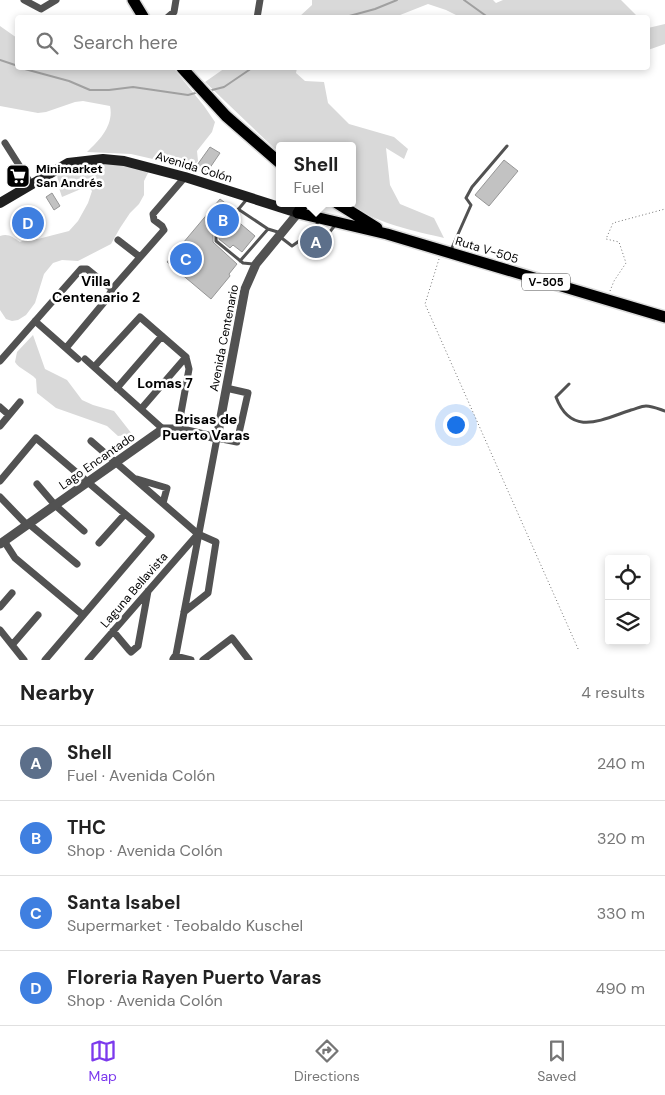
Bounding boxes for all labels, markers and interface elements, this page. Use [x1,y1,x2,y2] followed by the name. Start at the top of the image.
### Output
[15,15,650,70] search box
[33,29,61,57] icon: search
[73,30,178,55] text: Search here
[276,142,356,207] popup
[154,148,235,186] street label: Avenida Colón
[294,152,338,177] text: Shell
[36,161,103,191] place label: Minimarket San Andrés
[5,163,31,189] supermarket icon: Minimarket San Andrés
[294,177,324,198] text: Fuel
[207,201,239,239] pin: B
[12,204,44,242] pin: D
[300,223,332,261] pin: A
[453,233,521,267] street label: Ruta V-505
[170,240,202,278] pin: C
[52,272,140,306] district label: Villa Centenario 2
[522,274,570,290] road number: V-505
[206,283,242,393] street label: Avenida Centenario
[137,374,193,392] district label: Lomas 7
[162,410,250,444] district label: Brisas de Puerto Varas
[443,412,469,438] your location
[56,429,138,493] street label: Lago Encantado
[97,549,171,631] street label: Laguna Bellavista
[605,555,650,645] map controls
[605,555,650,600] button: locate
[605,600,650,645] button: layers
[20,679,94,707] text: Nearby
[581,682,645,703] text: 4 results
[67,740,112,765] text: Shell
[30,753,42,774] text: A
[597,753,645,774] text: 240 m
[67,765,215,786] text: Fuel · Avenida Colón
[67,815,106,840] text: THC
[31,828,41,849] text: B
[597,828,645,849] text: 320 m
[67,840,223,861] text: Shop · Avenida Colón
[67,890,181,915] text: Santa Isabel
[30,903,42,924] text: C
[597,903,645,924] text: 330 m
[67,915,303,936] text: Supermarket · Teobaldo Kuschel
[67,965,322,990] text: Floreria Rayen Puerto Varas
[30,978,42,999] text: D
[596,978,645,999] text: 490 m
[67,990,223,1011] text: Shop · Avenida Colón
[89,1037,117,1085] tab: Map
[294,1037,360,1085] tab: Directions
[537,1037,576,1085] tab: Saved

